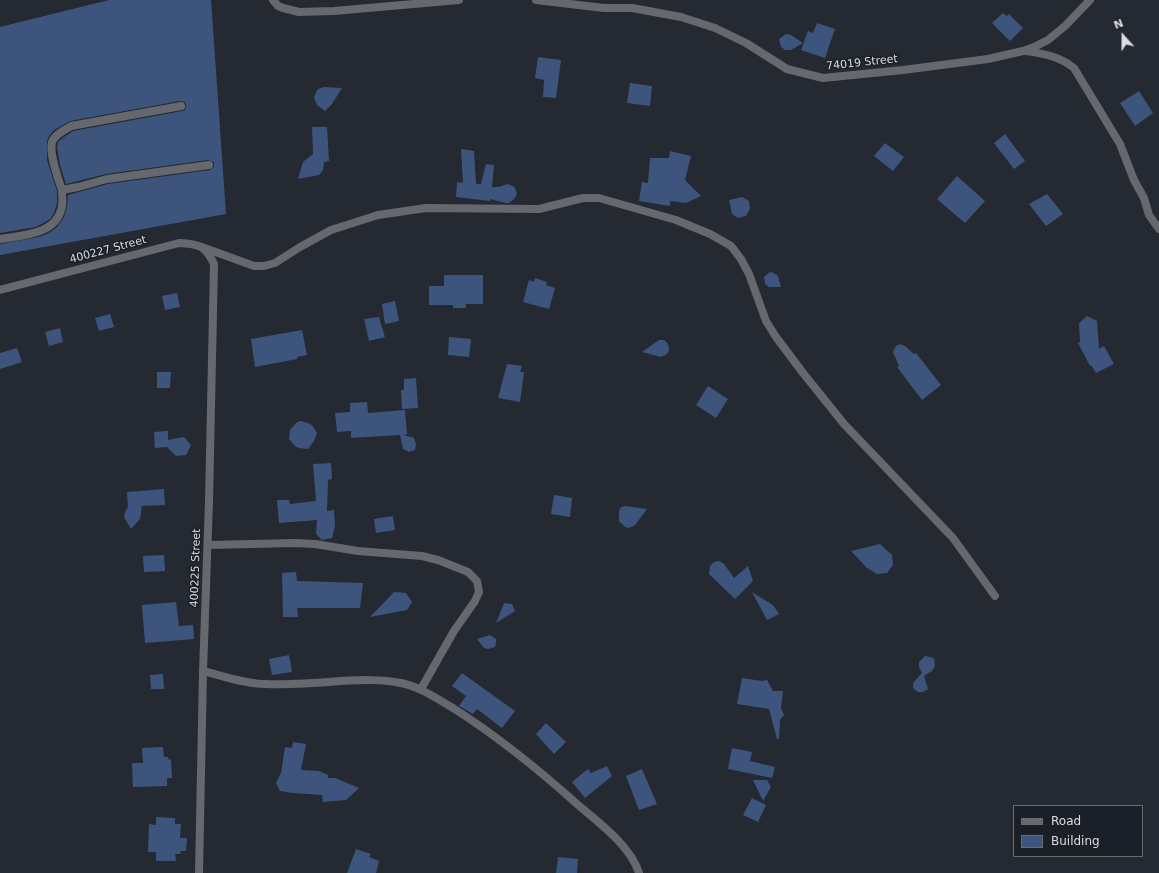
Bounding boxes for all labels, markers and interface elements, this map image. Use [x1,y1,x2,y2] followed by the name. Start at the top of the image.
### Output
[1103,16,1143,56] north arrow
[1112,17,1125,32] text: N
[826,53,898,73] street label: 74019 Street
[68,233,148,267] street label: 400227 Street
[188,528,204,608] street label: 400225 Street
[1013,805,1143,857] legend
[1051,814,1081,828] text: Road
[1051,834,1100,848] text: Building

